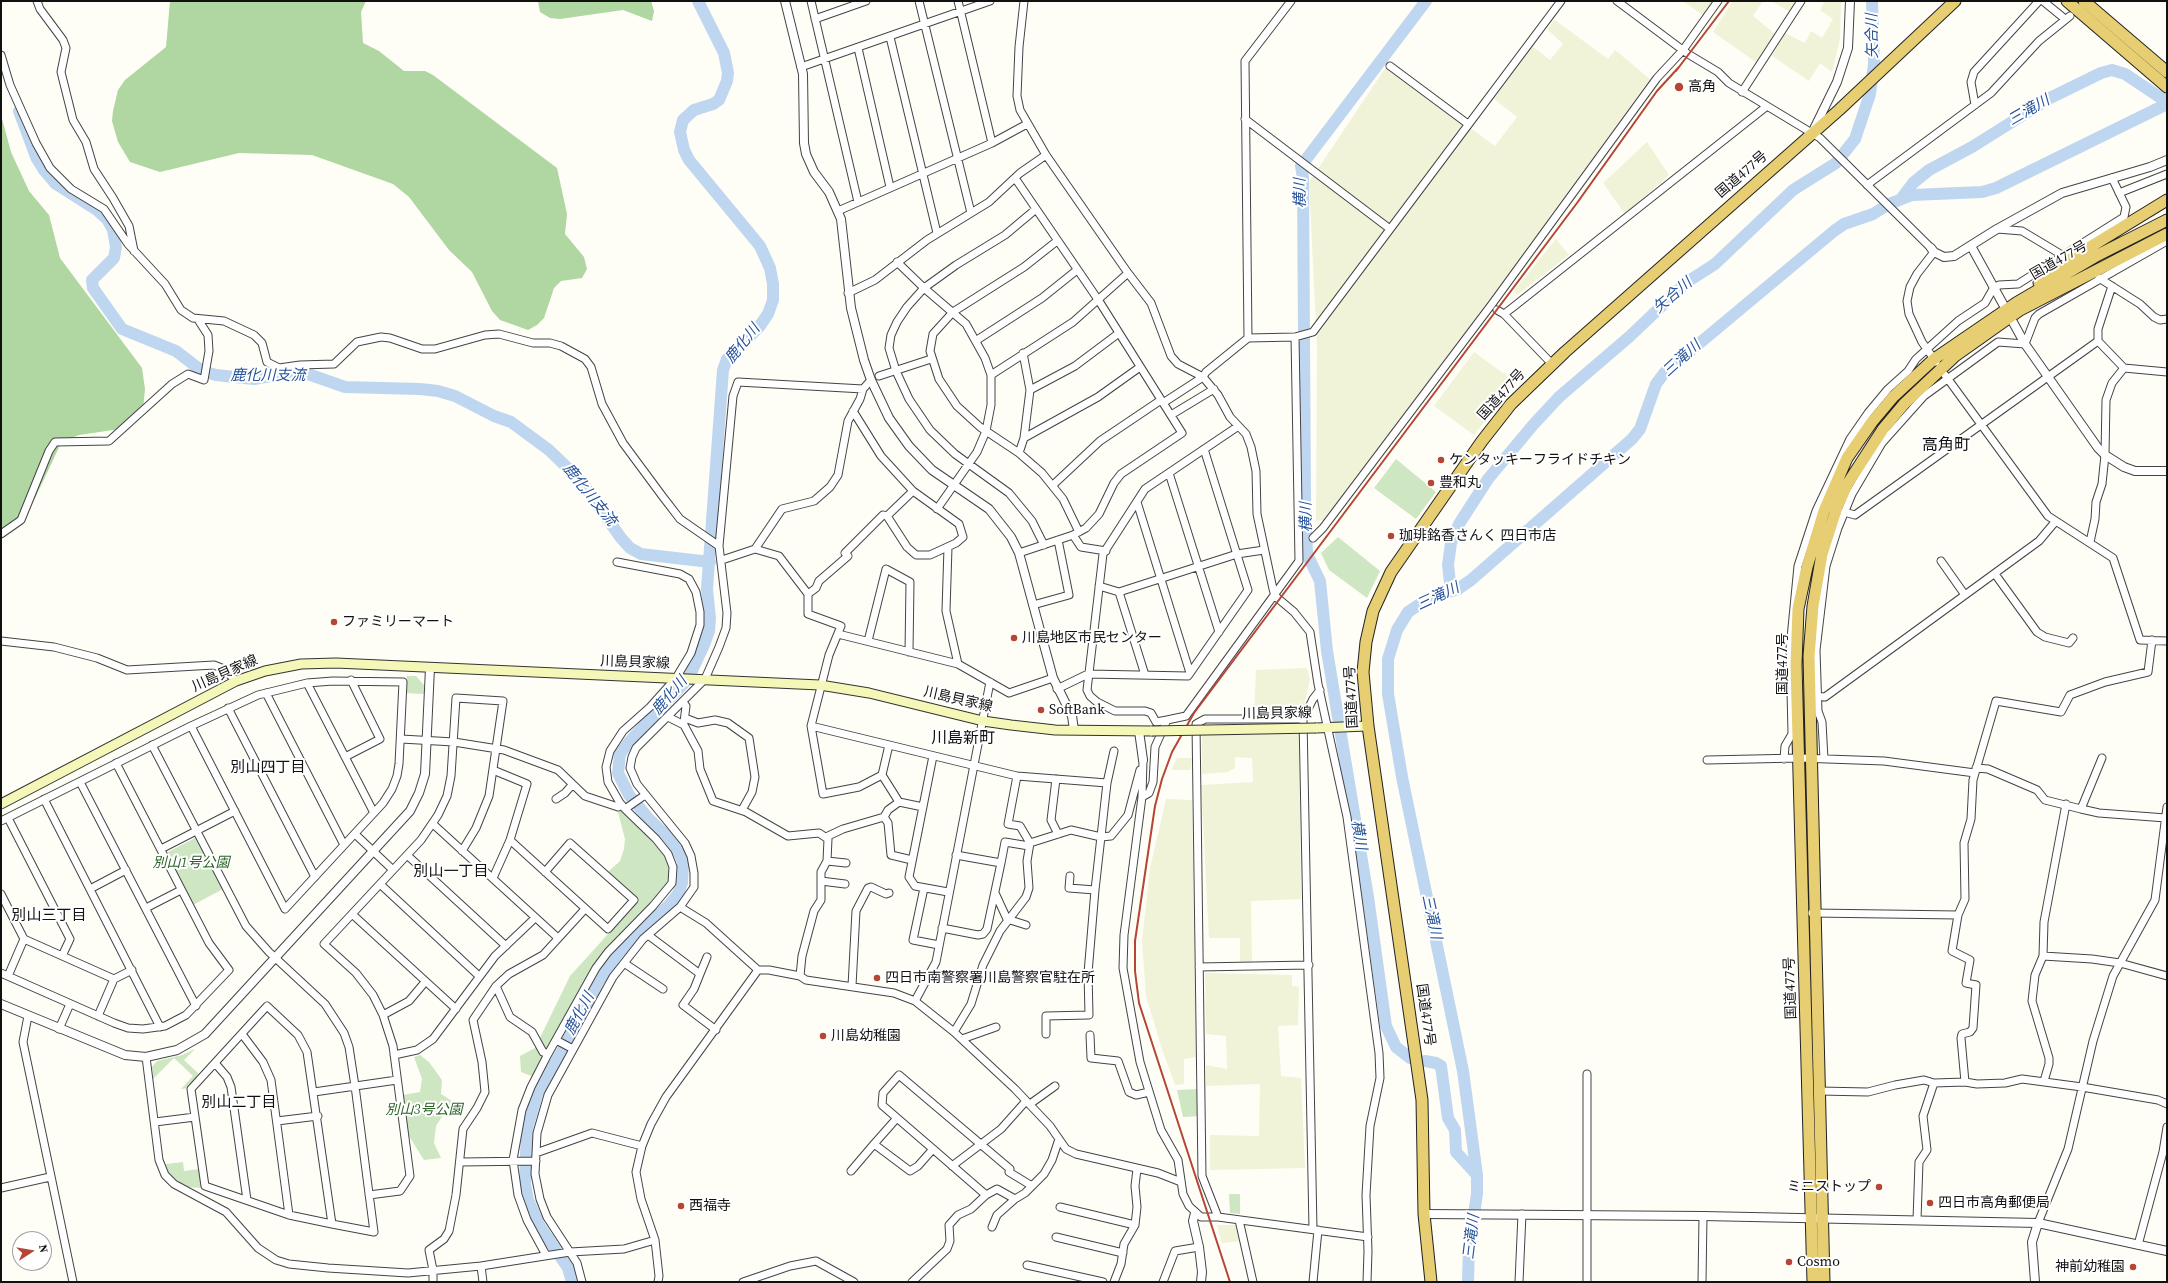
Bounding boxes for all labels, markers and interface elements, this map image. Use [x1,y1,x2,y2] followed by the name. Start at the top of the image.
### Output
[1864,13,1882,59] water label: 矢合川
[1688,79,1716,95] place label: 高角
[1673,81,1685,93] marker: 高角
[2005,92,2053,130] water label: 三滝川
[1713,148,1771,202] street label: 国道477号
[1292,178,1310,208] water label: 横川
[2028,238,2090,284] street label: 国道477号
[1650,275,1696,317] water label: 矢合川
[722,321,764,367] water label: 鹿化川
[1659,337,1705,381] water label: 三滝川
[1475,366,1529,424] street label: 国道477号
[231,367,305,385] water label: 鹿化川支流
[1922,436,1970,456] district label: 高角町
[1449,452,1631,468] place label: ケンタッキーフライドチキン
[1436,455,1446,465] marker: ケンタッキーフライドチキン
[558,460,620,530] water label: 鹿化川支流
[1439,475,1481,491] place label: 豊和丸
[1426,478,1436,488] marker: 豊和丸
[1298,502,1316,532] water label: 横川
[1399,528,1556,544] place label: 珈琲銘香さんく 四日市店
[1386,531,1396,541] marker: 珈琲銘香さんく 四日市店
[1414,579,1462,615] water label: 三滝川
[342,614,454,630] place label: ファミリーマート
[329,617,339,627] marker: ファミリーマート
[1022,630,1162,646] place label: 川島地区市民センター
[1009,633,1019,643] marker: 川島地区市民センター
[1775,633,1791,695] street label: 国道477号
[190,652,260,696] street label: 川島貝家線
[600,653,670,673] street label: 川島貝家線
[1342,665,1362,729] street label: 国道477号
[648,673,692,719] water label: 鹿化川
[922,684,994,716] street label: 川島貝家線
[1049,702,1105,718] place label: SoftBank
[1036,705,1046,715] marker: SoftBank
[1242,705,1312,723] street label: 川島貝家線
[931,729,995,749] district label: 川島新町
[231,759,305,777] district label: 別山四丁目
[1347,819,1369,851] water label: 横川
[152,855,230,871] park label: 別山1号公園
[414,863,488,881] district label: 別山一丁目
[1418,893,1444,941] water label: 三滝川
[12,907,86,925] district label: 別山三丁目
[1782,956,1800,1020] street label: 国道477号
[885,970,1095,986] place label: 四日市南警察署川島警察官駐在所
[872,973,882,983] marker: 四日市南警察署川島警察官駐在所
[1412,983,1438,1047] street label: 国道477号
[561,990,599,1038] water label: 鹿化川
[831,1028,901,1044] place label: 川島幼稚園
[818,1031,828,1041] marker: 川島幼稚園
[202,1094,276,1112] district label: 別山二丁目
[385,1102,463,1118] park label: 別山3号公園
[1787,1179,1871,1195] place label: ミニストップ
[1874,1182,1884,1192] marker: ミニストップ
[1938,1195,2050,1211] place label: 四日市高角郵便局
[689,1198,731,1214] place label: 西福寺
[1925,1198,1935,1208] marker: 四日市高角郵便局
[676,1201,686,1211] marker: 西福寺
[1460,1214,1484,1260] water label: 三滝川
[12,1231,52,1271] north arrow
[35,1243,51,1254] text: N
[1797,1254,1840,1270] place label: Cosmo
[1784,1257,1794,1267] marker: Cosmo
[2055,1259,2125,1275] place label: 神前幼稚園
[2128,1262,2138,1272] marker: 神前幼稚園

